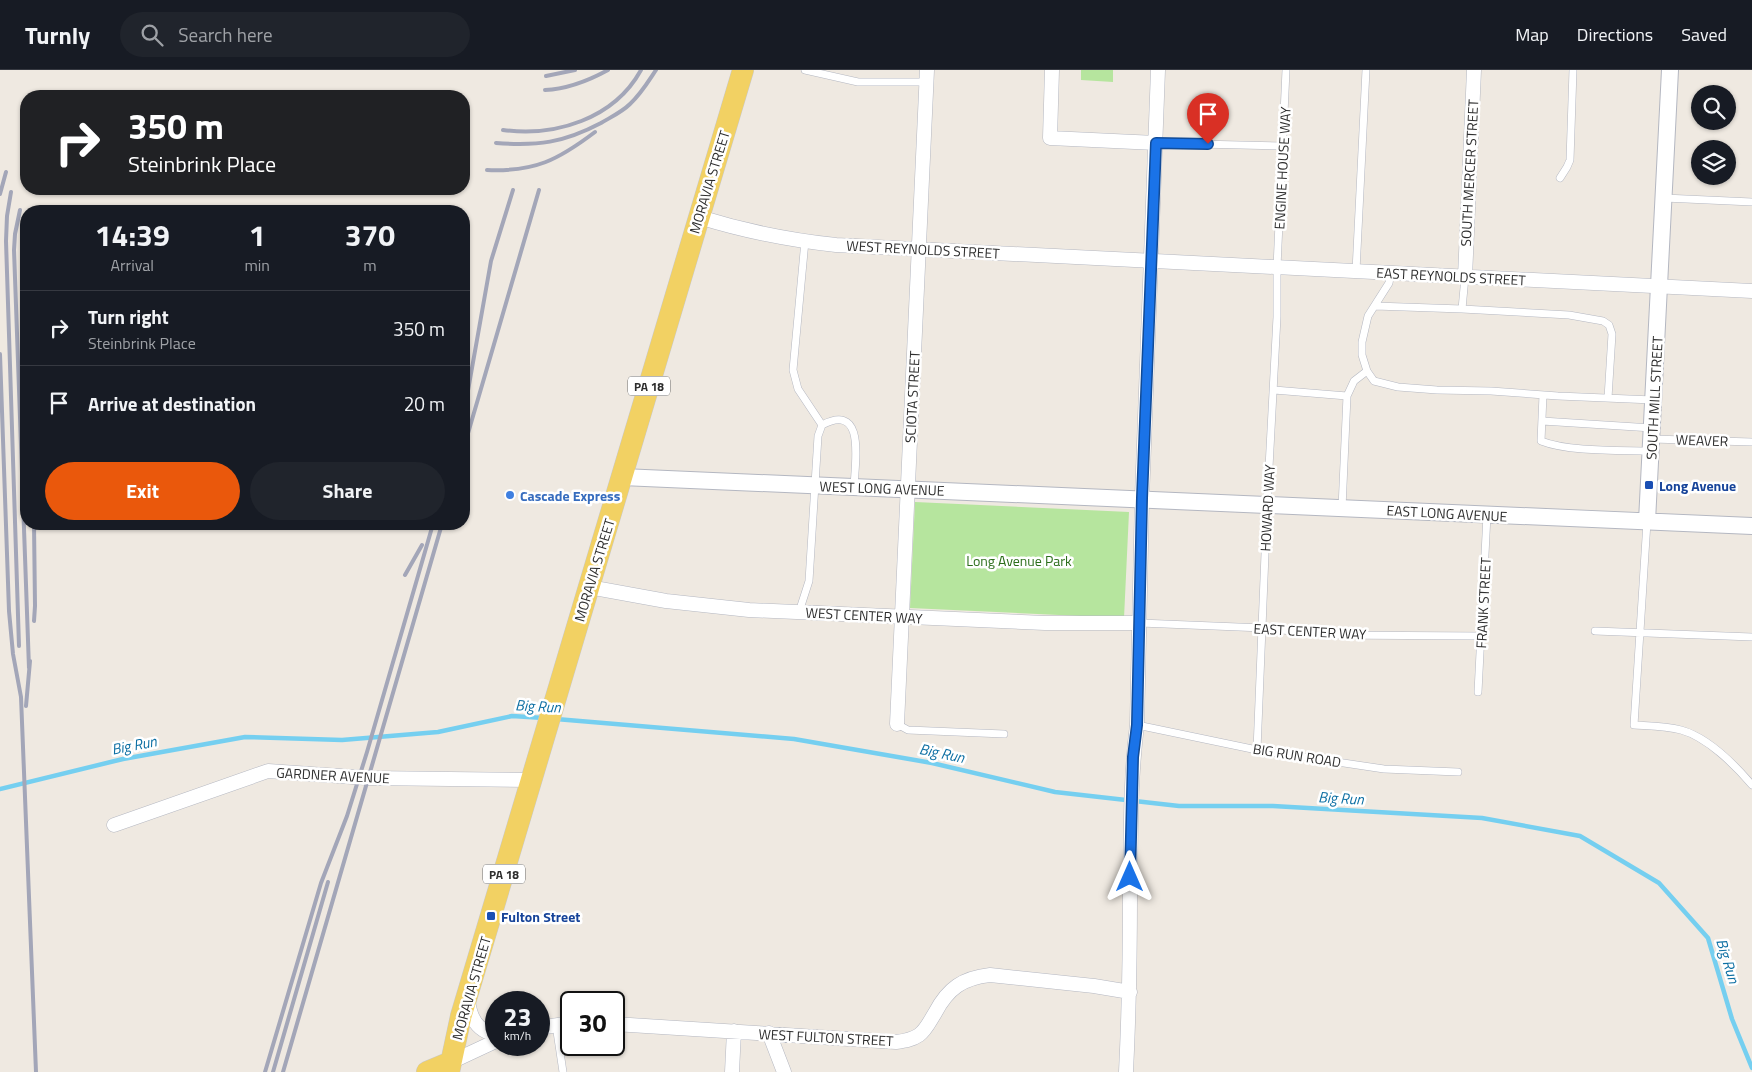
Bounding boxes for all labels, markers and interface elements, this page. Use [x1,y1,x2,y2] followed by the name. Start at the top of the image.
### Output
[120,12,470,57] search box
[25,17,90,53] text: Turnly
[178,20,273,49] text: Search here
[138,21,166,49] icon: search
[1515,21,1549,48] text: Map
[1577,21,1653,48] text: Directions
[1681,21,1727,48] text: Saved
[1691,85,1736,185] map controls
[1691,85,1736,130] button: search
[1187,93,1229,144] pin
[1455,98,1483,247] street label: SOUTH MERCER STREET
[128,99,224,153] text: 350 m
[1194,100,1222,128] icon: arrive
[1268,106,1296,230] street label: ENGINE HOUSE WAY
[45,110,110,175] icon: right
[683,127,735,236] street label: MORAVIA STREET
[1691,140,1736,185] button: layers
[128,147,276,181] text: Steinbrink Place
[95,212,170,258] text: 14:39
[249,212,266,258] text: 1
[345,212,395,258] text: 370
[846,234,1001,264] street label: WEST REYNOLDS STREET
[111,253,154,277] text: Arrival
[244,253,270,277] text: min
[363,253,377,277] text: m
[1376,262,1527,290] street label: EAST REYNOLDS STREET
[88,302,169,331] text: Turn right
[45,314,73,342] icon: right
[393,314,445,343] text: 350 m
[88,331,196,355] text: Steinbrink Place
[1640,335,1668,460] street label: SOUTH MILL STREET
[899,350,925,444] street label: SCIOTA STREET
[628,376,670,396] road number: PA 18
[45,389,73,417] icon: arrive
[88,389,256,418] text: Arrive at destination
[404,389,445,418] text: 20 m
[1675,429,1729,451] street label: WEAVER
[45,462,240,520] button: Exit
[250,462,445,520] button: Share
[1254,463,1280,552] street label: HOWARD WAY
[819,475,945,501] street label: WEST LONG AVENUE
[1659,475,1736,496] place label: Long Avenue
[1643,479,1655,491] marker: Long Avenue
[520,485,621,506] place label: Cascade Express
[504,489,516,501] marker: Cascade Express
[1386,499,1508,527] street label: EAST LONG AVENUE
[568,515,620,624] street label: MORAVIA STREET
[966,550,1072,571] park label: Long Avenue Park
[1470,556,1496,649] street label: FRANK STREET
[805,601,923,629] street label: WEST CENTER WAY
[1253,618,1367,644] street label: EAST CENTER WAY
[515,693,562,719] water label: Big Run
[109,729,159,761] water label: Big Run
[917,737,967,769] water label: Big Run
[1251,738,1343,772] street label: BIG RUN ROAD
[276,762,391,788] street label: GARDNER AVENUE
[1318,785,1365,811] water label: Big Run
[1103,850,1155,902] position arrow
[483,864,525,884] road number: PA 18
[501,906,580,927] place label: Fulton Street
[485,910,497,922] marker: Fulton Street
[446,933,496,1042] street label: MORAVIA STREET
[1710,936,1746,987] water label: Big Run
[560,991,625,1056] speed limit sign: 30
[503,998,532,1036] text: 23
[758,1023,895,1051] street label: WEST FULTON STREET
[504,1026,531,1045] text: km/h

